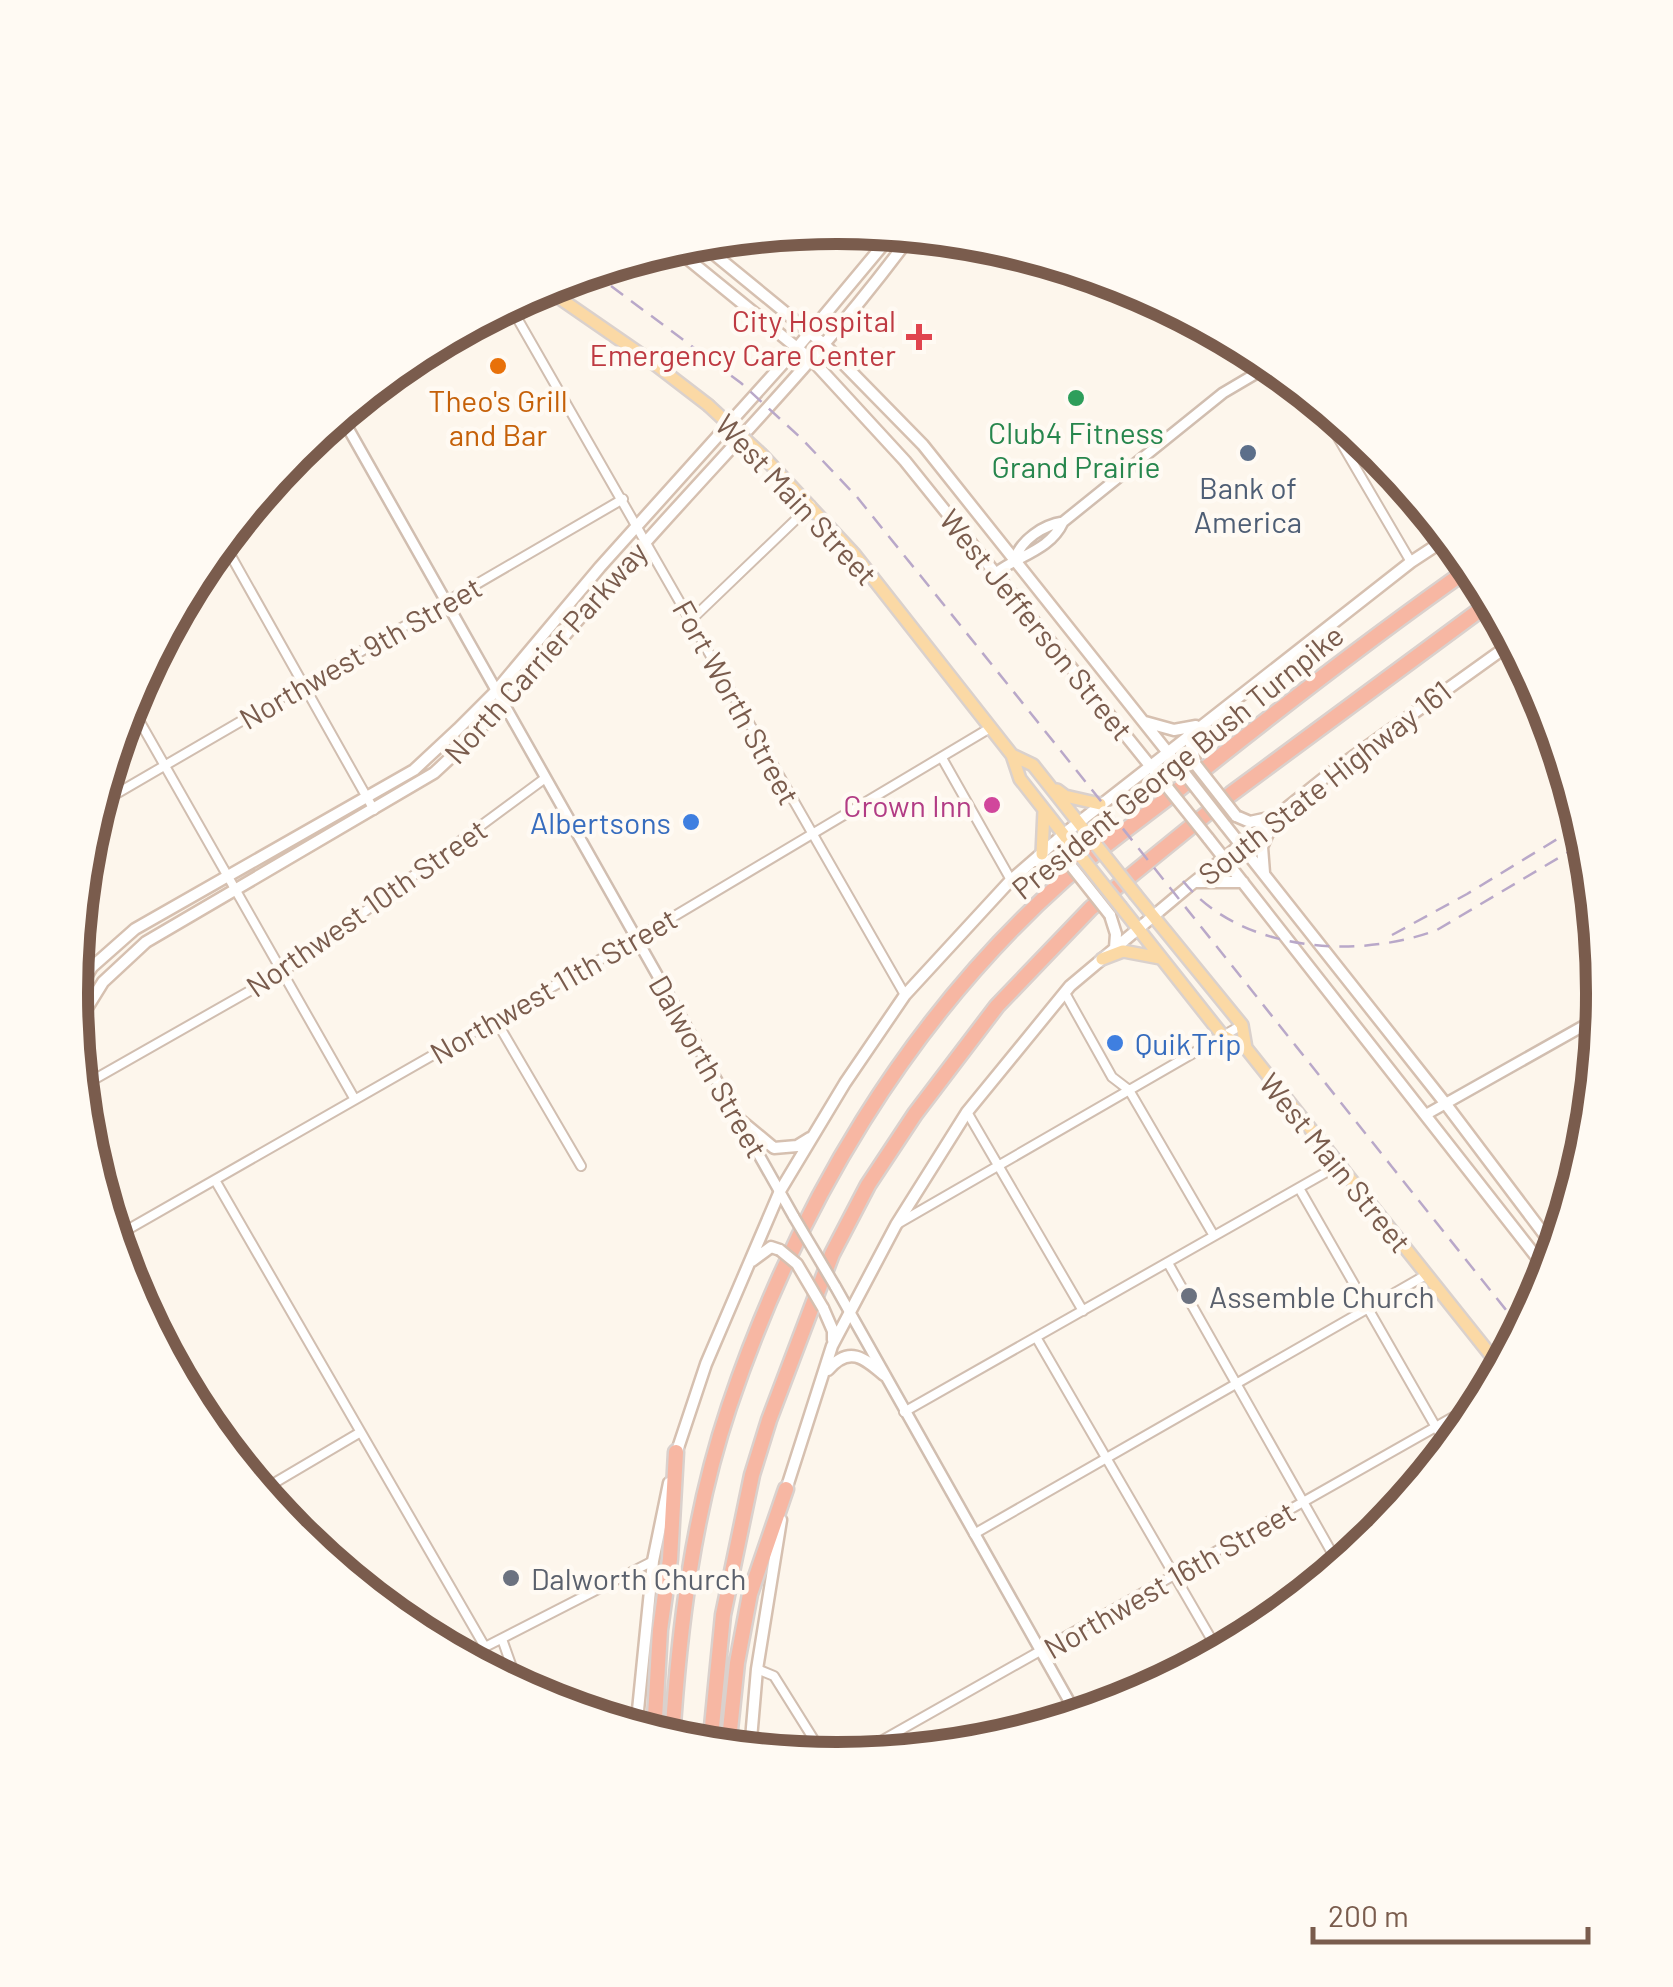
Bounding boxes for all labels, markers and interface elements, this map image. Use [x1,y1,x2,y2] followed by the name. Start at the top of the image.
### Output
[590,302,896,372] place label: City Hospital Emergency Care Center
[906,324,932,350] marker: City Hospital Emergency Care Center
[487,355,509,377] marker: Theo's Grill and Bar
[428,382,568,452] place label: Theo's Grill and Bar
[1065,387,1087,409] marker: Club4 Fitness Grand Prairie
[709,406,885,592] street label: West Main Street
[988,414,1164,484] place label: Club4 Fitness Grand Prairie
[1237,442,1259,464] marker: Bank of America
[1194,469,1302,539] place label: Bank of America
[933,501,1141,747] street label: West Jefferson Street
[436,534,654,770] street label: North Carrier Parkway
[233,568,487,736] street label: Northwest 9th Street
[666,594,808,810] street label: Fort Worth Street
[1004,616,1350,906] street label: President George Bush Turnpike
[1191,672,1457,892] street label: South State Highway 161
[843,787,972,823] place label: Crown Inn
[981,794,1003,816] marker: Crown Inn
[530,804,671,840] place label: Albertsons
[239,810,493,1004] street label: Northwest 10th Street
[680,811,702,833] marker: Albertsons
[423,900,683,1070] street label: Northwest 11th Street
[642,968,776,1164] street label: Dalworth Street
[1135,1025,1242,1061] place label: QuikTrip
[1104,1032,1126,1054] marker: QuikTrip
[1253,1065,1419,1259] street label: West Main Street
[1209,1278,1435,1314] place label: Assemble Church
[1178,1285,1200,1307] marker: Assemble Church
[1037,1492,1301,1666] street label: Northwest 16th Street
[531,1560,747,1596] place label: Dalworth Church
[500,1567,522,1589] marker: Dalworth Church
[1313,1882,1588,1944] scale bar
[1328,1897,1409,1933] text: 200 m

